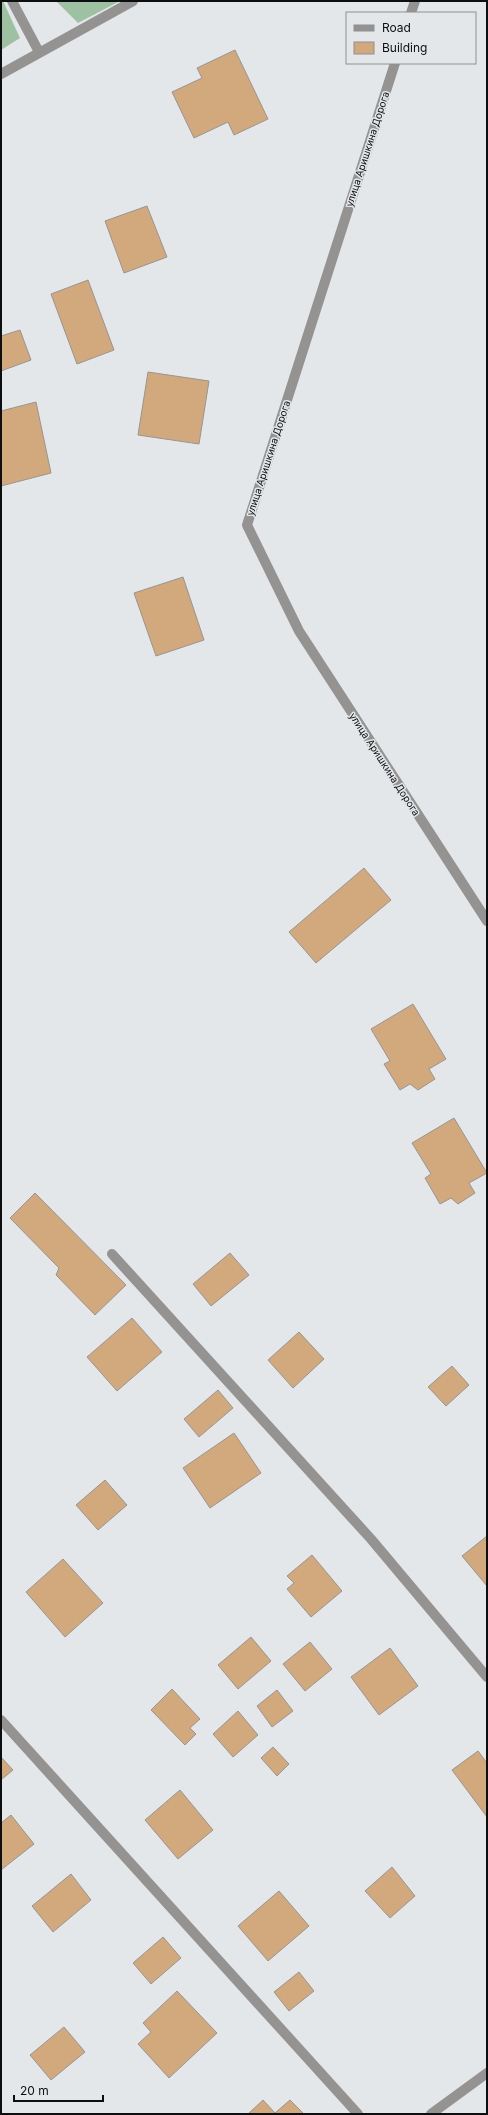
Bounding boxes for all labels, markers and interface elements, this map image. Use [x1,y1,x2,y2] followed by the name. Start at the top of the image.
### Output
[346,12,476,64] legend
[382,20,411,35] text: Road
[382,40,427,55] text: Building
[343,90,391,208] street label: улица Аришкина Дорога
[244,399,292,517] street label: улица Аришкина Дорога
[347,710,423,818] street label: улица Аришкина Дорога
[14,2077,103,2103] scale bar
[20,2083,49,2098] text: 20 m

